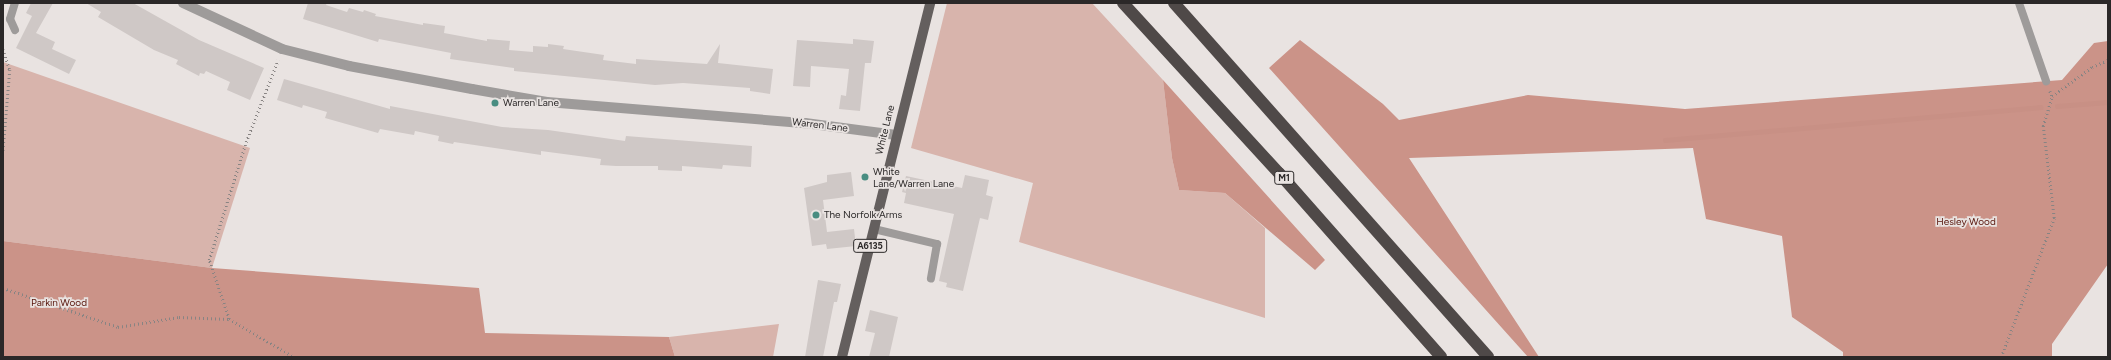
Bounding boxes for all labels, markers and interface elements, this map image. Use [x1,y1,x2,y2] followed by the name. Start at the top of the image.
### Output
[503,97,559,109] place label: Warren Lane
[490,98,500,108] marker: Warren Lane
[873,104,897,156] street label: White Lane
[792,116,848,134] street label: Warren Lane
[873,165,954,188] place label: White Lane/Warren Lane
[1274,171,1294,185] road number: M1
[860,172,870,182] marker: White Lane/Warren Lane
[824,209,902,221] place label: The Norfolk Arms
[811,210,821,220] marker: The Norfolk Arms
[1936,216,1996,228] park label: Hesley Wood
[853,239,887,253] road number: A6135
[31,297,87,309] park label: Parkin Wood

